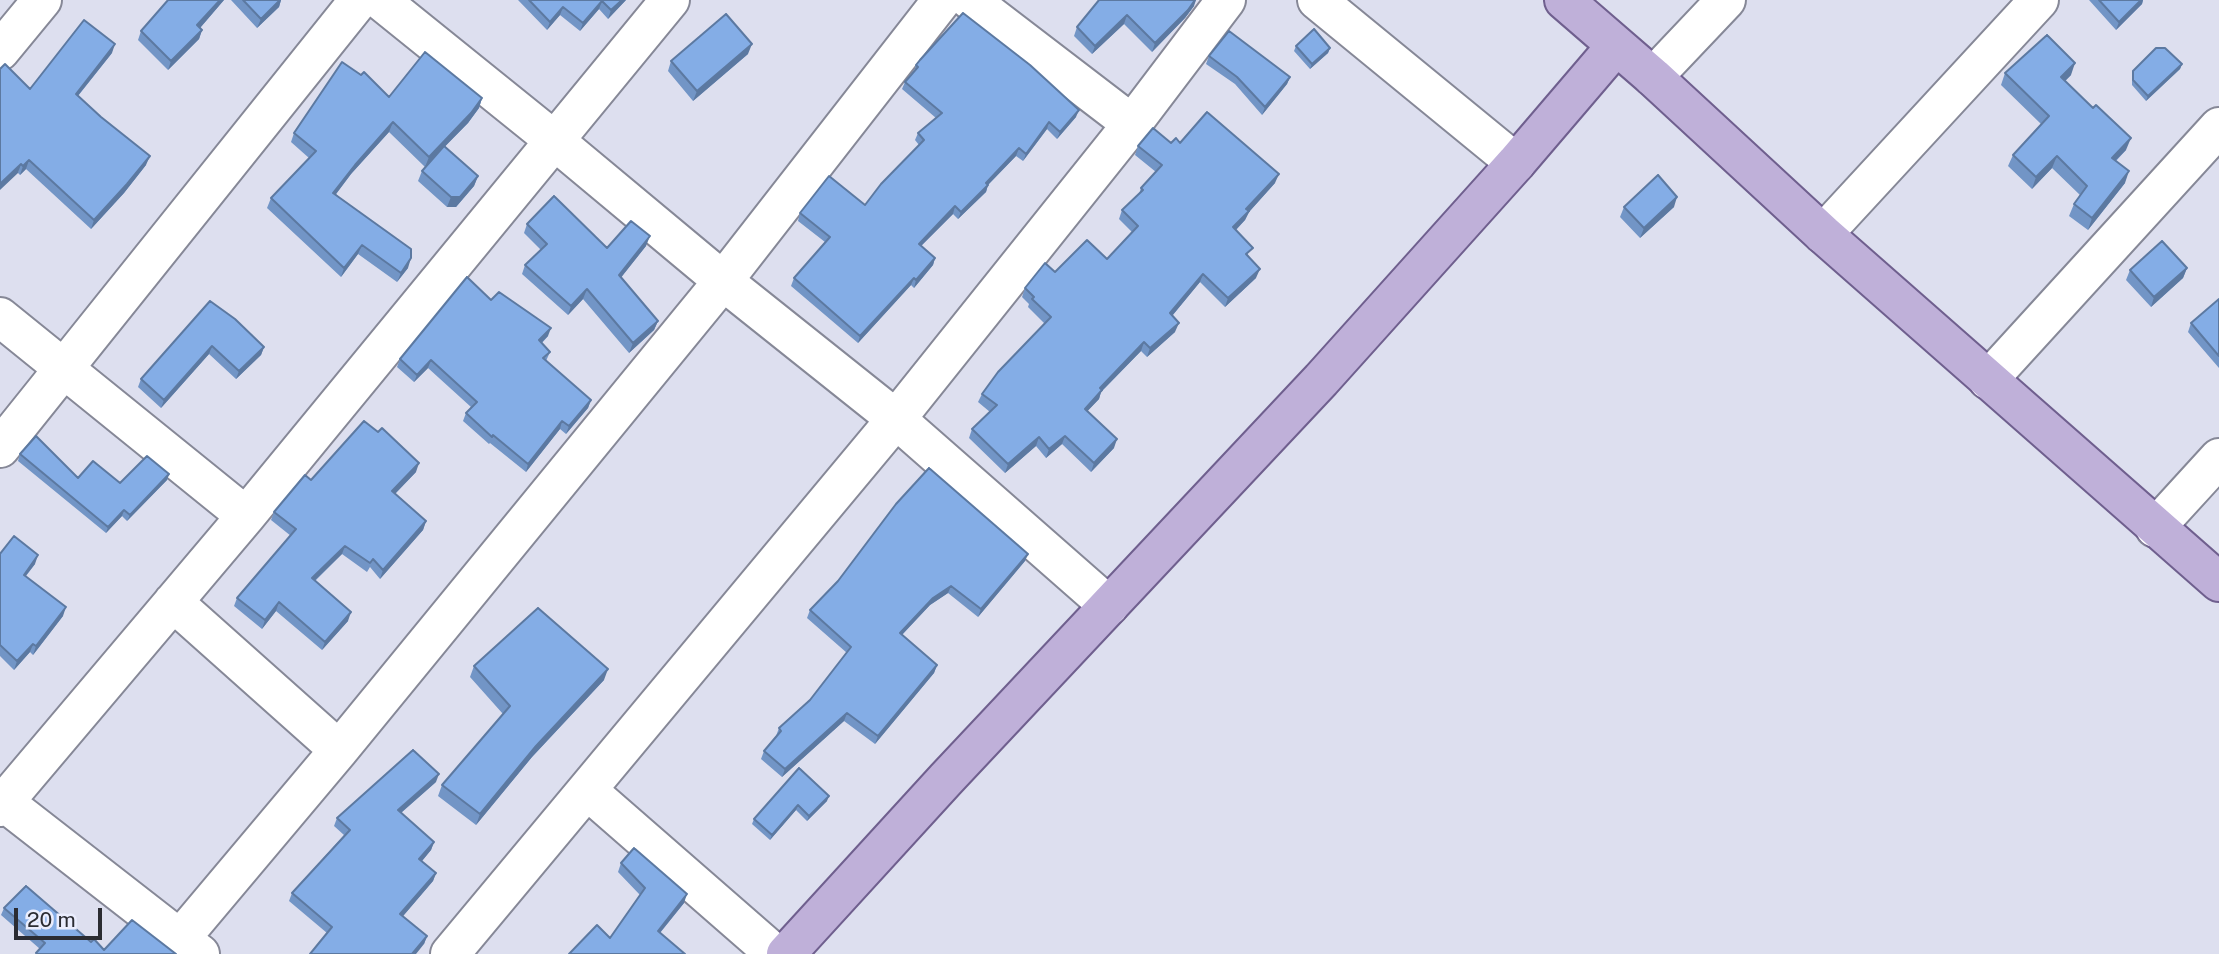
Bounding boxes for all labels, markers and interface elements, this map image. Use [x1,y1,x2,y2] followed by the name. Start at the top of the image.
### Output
[18,894,105,938] scale bar
[27,907,76,932] text: 20 m

